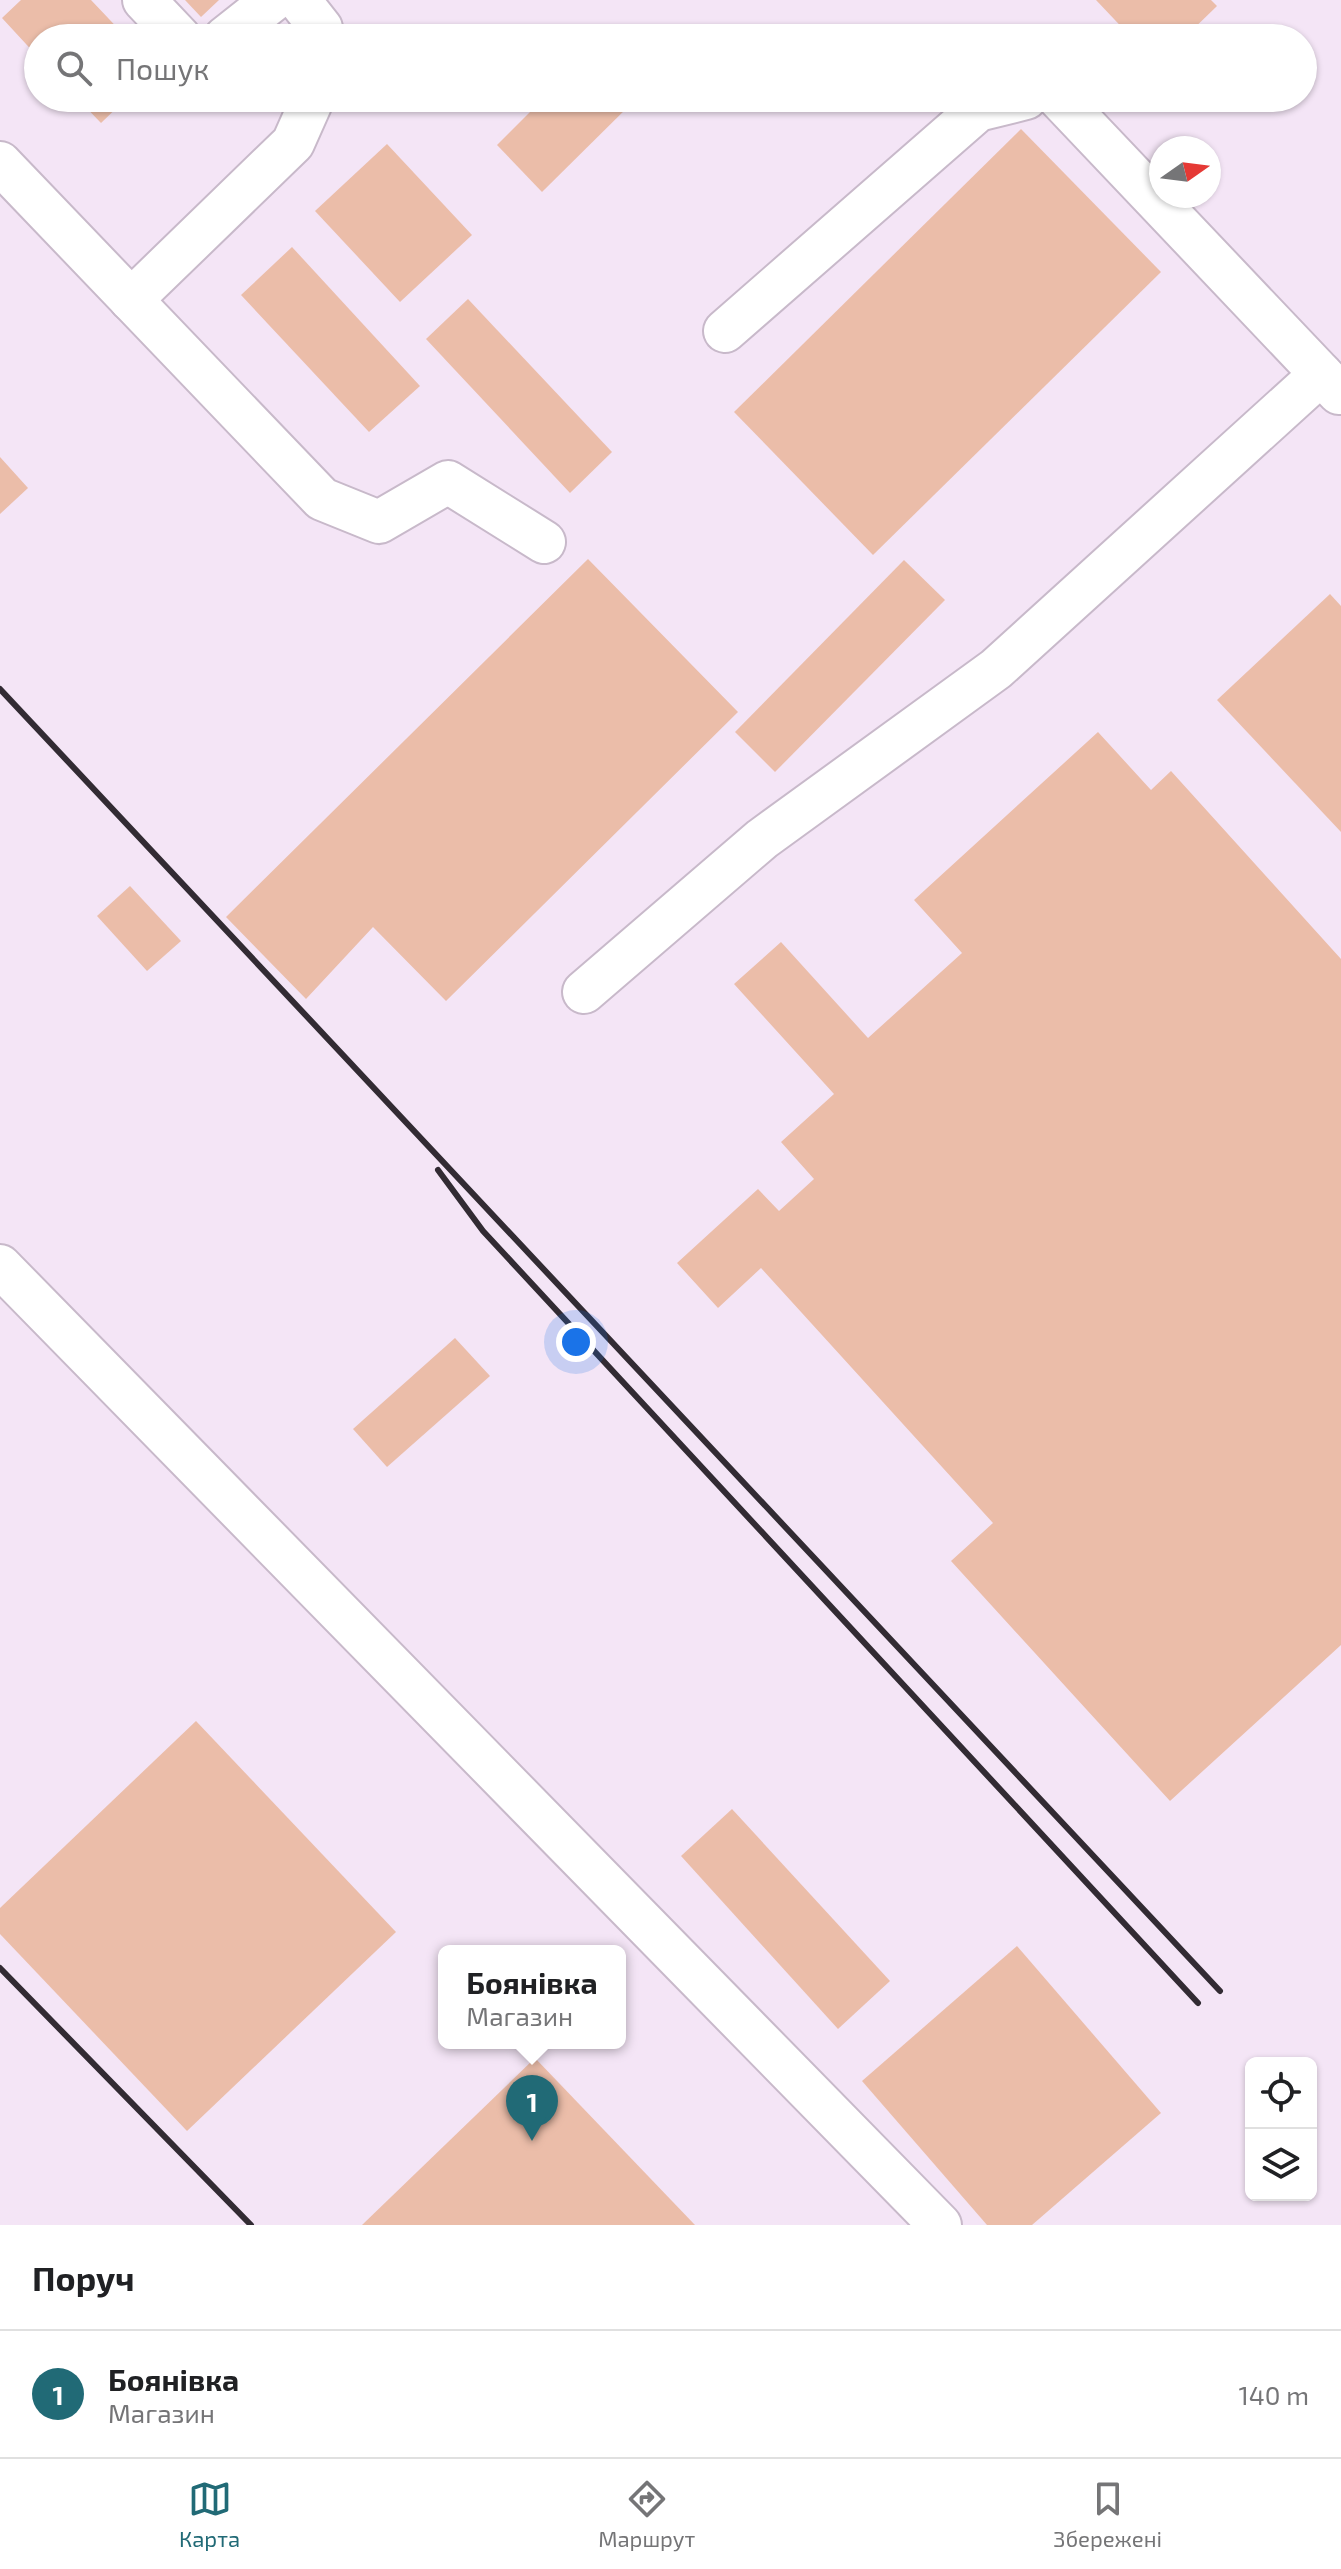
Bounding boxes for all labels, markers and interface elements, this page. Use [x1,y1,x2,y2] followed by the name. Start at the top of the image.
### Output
[24,24,1317,112] search box
[52,46,96,90] icon: search
[116,50,209,86] text: Пошук
[1149,136,1221,208] north arrow
[556,1322,596,1362] your location
[438,1945,626,2049] popup
[466,1964,598,2000] text: Боянівка
[466,2000,573,2031] text: Магазин
[1245,2057,1317,2201] map controls
[1245,2057,1317,2129] button: locate
[506,2075,558,2141] pin: 1
[1245,2129,1317,2201] button: layers
[32,2257,135,2298] text: Поруч
[108,2361,239,2397] text: Боянівка
[52,2379,64,2410] text: 1
[1238,2379,1309,2410] text: 140 m
[108,2397,215,2428] text: Магазин
[179,2477,240,2551] tab: Карта
[598,2477,695,2551] tab: Маршрут
[1053,2477,1162,2551] tab: Збережені

